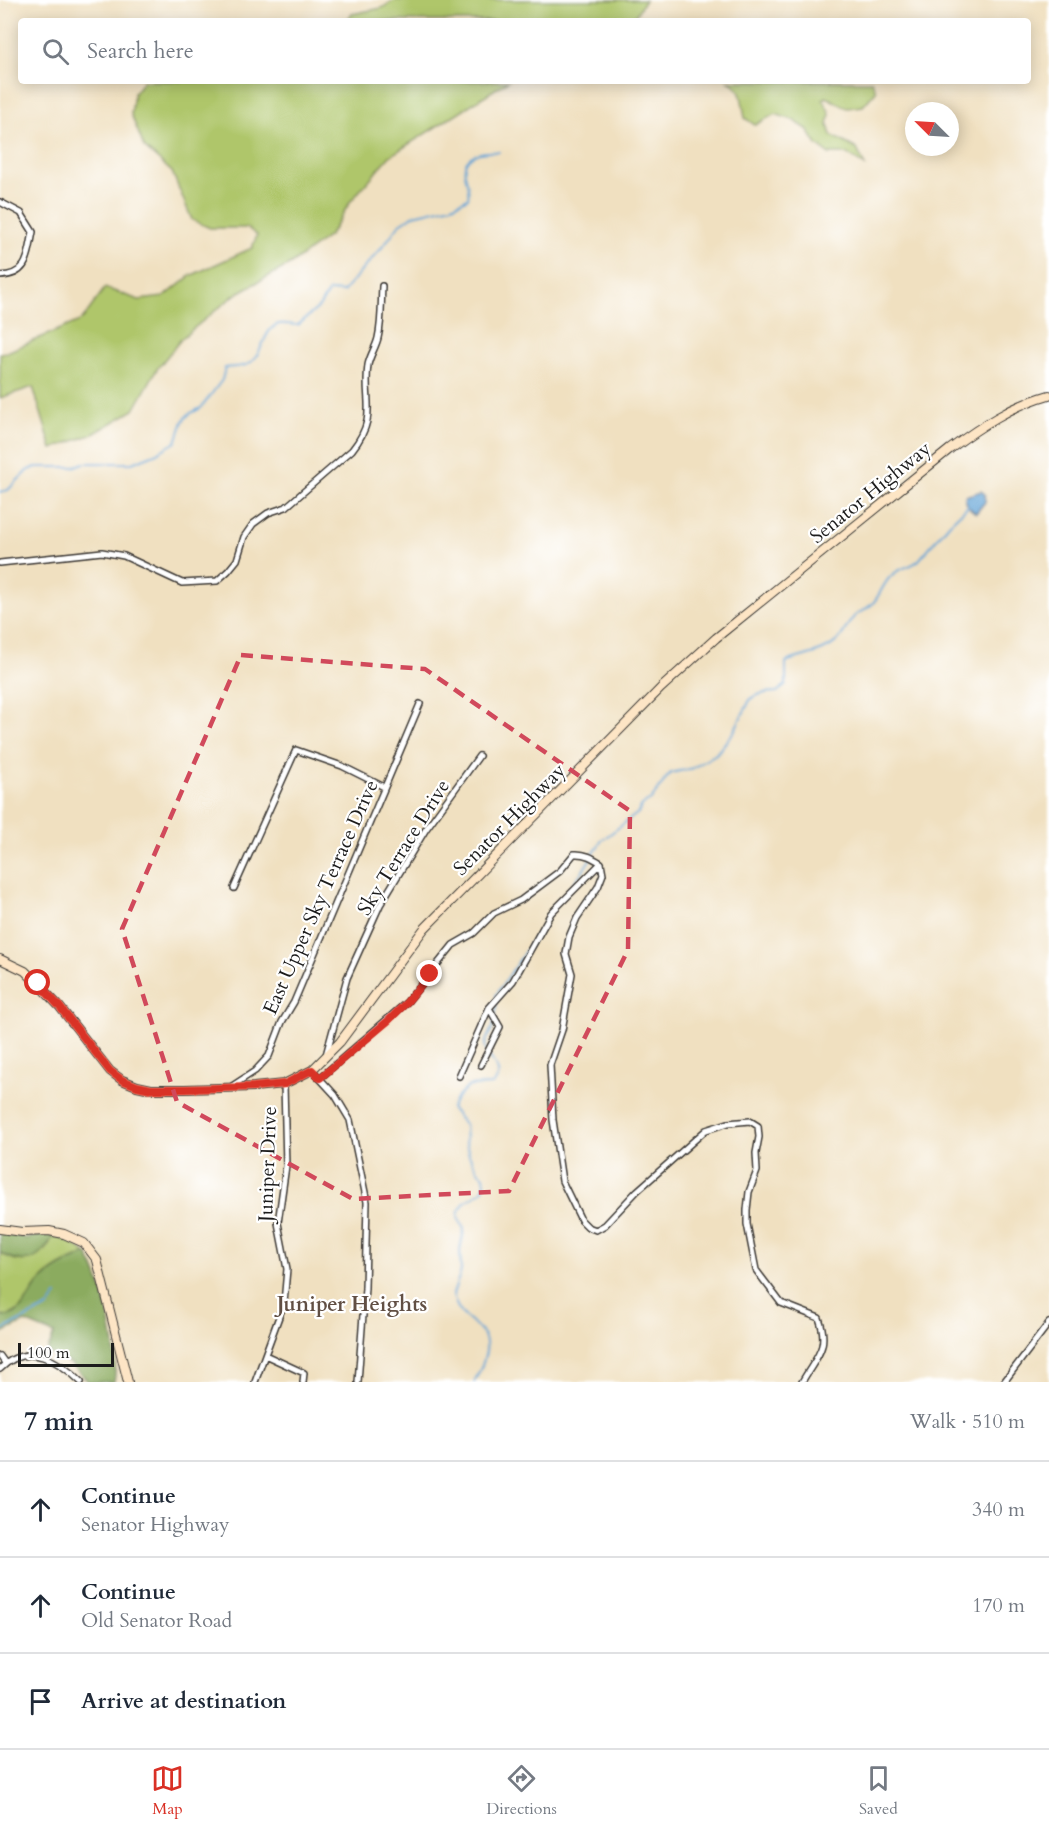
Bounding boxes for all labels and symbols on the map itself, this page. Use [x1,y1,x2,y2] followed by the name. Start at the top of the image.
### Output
[905,102,959,156] north arrow
[804,435,937,550] street label: Senator Highway
[447,757,572,881] street label: Senator Highway
[351,774,456,920] street label: Sky Terrace Drive
[256,776,385,1019] street label: East Upper Sky Terrace Drive
[416,960,442,986] route end
[24,969,50,995] route start
[252,1106,283,1225] street label: Juniper Drive
[274,1290,427,1319] district label: Juniper Heights
[18,1340,114,1368] scale bar

